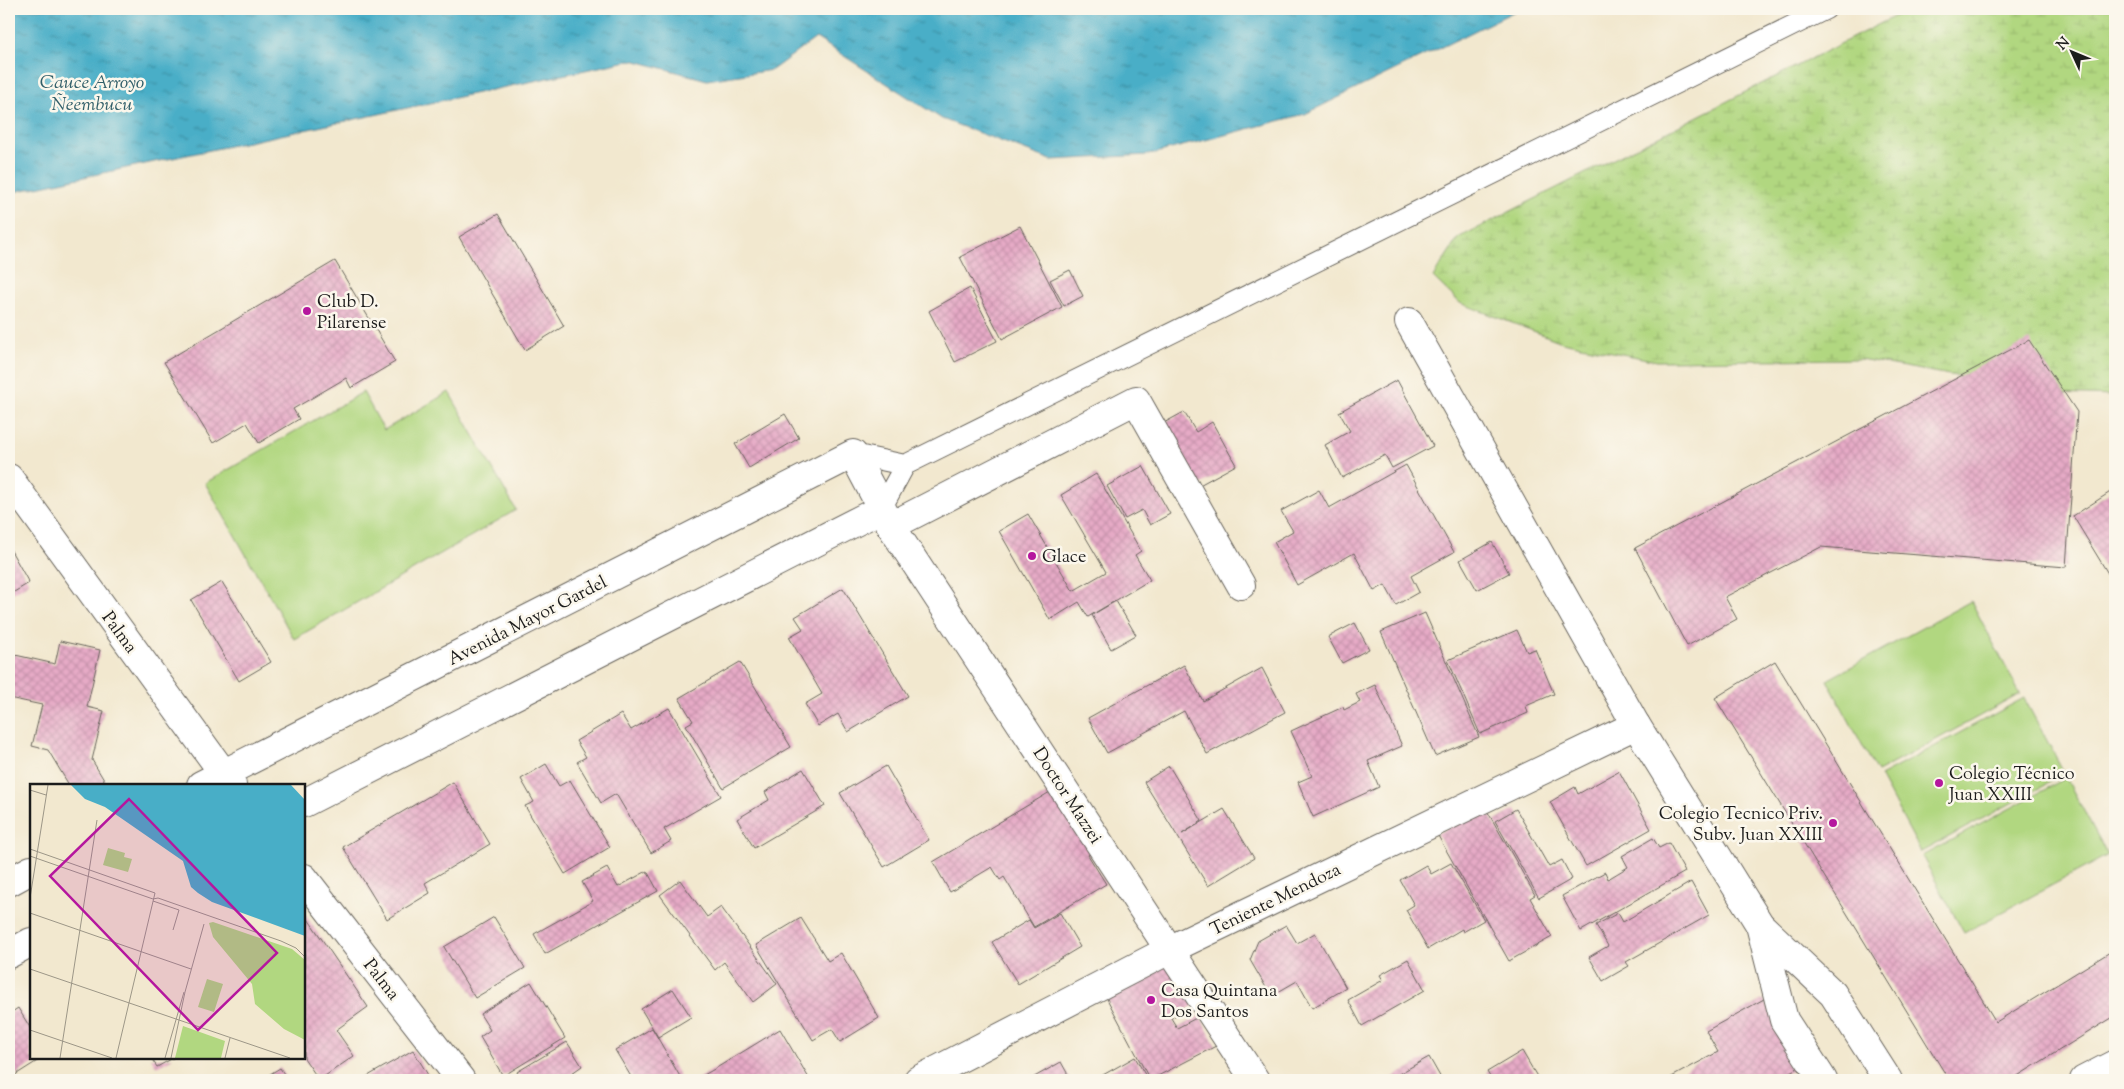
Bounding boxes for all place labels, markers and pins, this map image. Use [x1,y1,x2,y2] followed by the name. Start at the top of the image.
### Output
[317,290,386,337] place label: Club D. Pilarense
[301,305,313,317] marker: Club D. Pilarense
[1042,545,1086,571] place label: Glace
[1026,550,1038,562] marker: Glace
[1948,762,2075,809] place label: Colegio Técnico Juan XXIII
[1933,777,1945,789] marker: Colegio Técnico Juan XXIII
[1659,802,1823,849] place label: Colegio Tecnico Priv. Subv. Juan XXIII
[1827,817,1839,829] marker: Colegio Tecnico Priv. Subv. Juan XXIII
[1161,979,1277,1026] place label: Casa Quintana Dos Santos
[1145,994,1157,1006] marker: Casa Quintana Dos Santos

